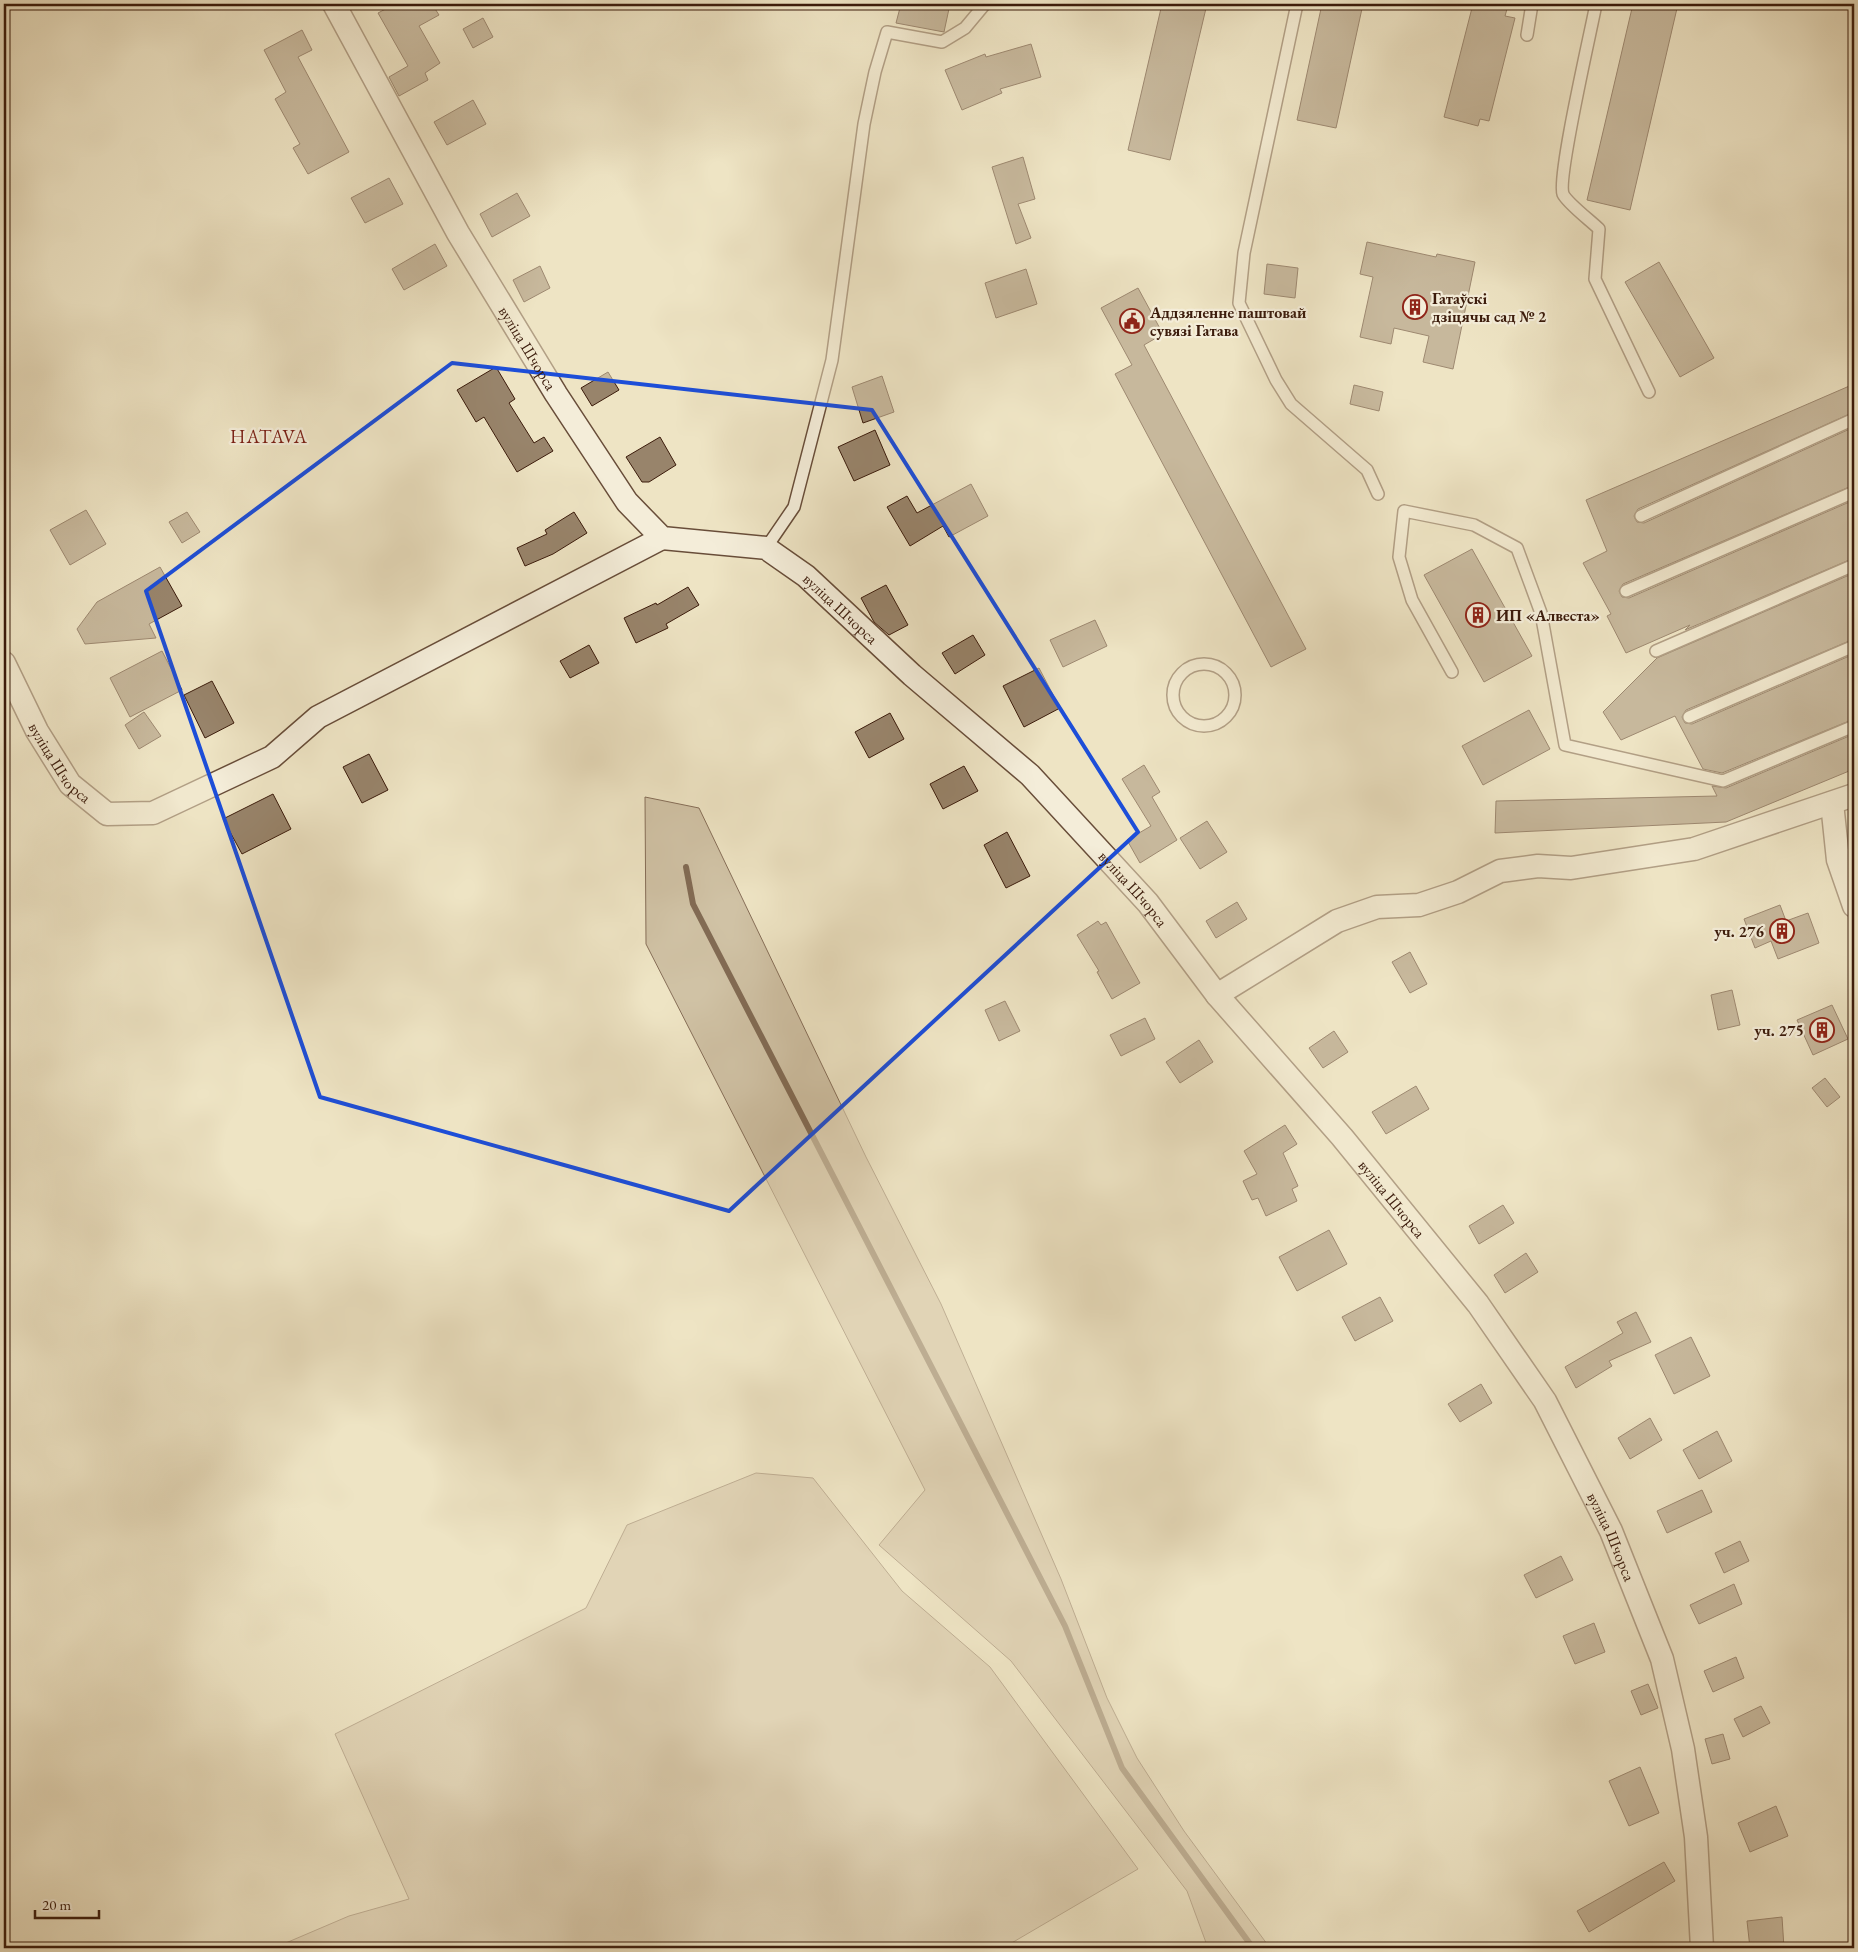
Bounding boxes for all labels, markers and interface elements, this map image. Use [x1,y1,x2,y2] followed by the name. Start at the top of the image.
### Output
[1432,288,1547,327] place label: Гатаўскі дзіцячы сад № 2
[1402,294,1428,320] building icon: Гатаўскі дзіцячы сад № 2
[494,302,562,395] street label: вуліца Шчорса
[1149,302,1307,341] place label: Аддзяленне паштовай сувязі Гатава
[1119,308,1145,334] public building icon: Аддзяленне паштовай сувязі Гатава
[230,424,308,449] district label: HATAVA
[798,569,883,649] street label: вуліца Шчорса
[1465,602,1491,628] building icon: ИП «Алвеста»
[1496,605,1600,626] place label: ИП «Алвеста»
[24,719,96,808] street label: вуліца Шчорса
[1094,846,1173,932] street label: вуліца Шчорса
[1769,918,1795,944] building icon: уч. 276
[1714,921,1765,942] place label: уч. 276
[1809,1017,1835,1043] building icon: уч. 275
[1754,1020,1804,1041] place label: уч. 275
[1354,1155,1430,1243] street label: вуліца Шчорса
[1582,1489,1640,1585] street label: вуліца Шчорса
[35,1887,99,1919] scale bar
[42,1895,71,1914] text: 20 m

